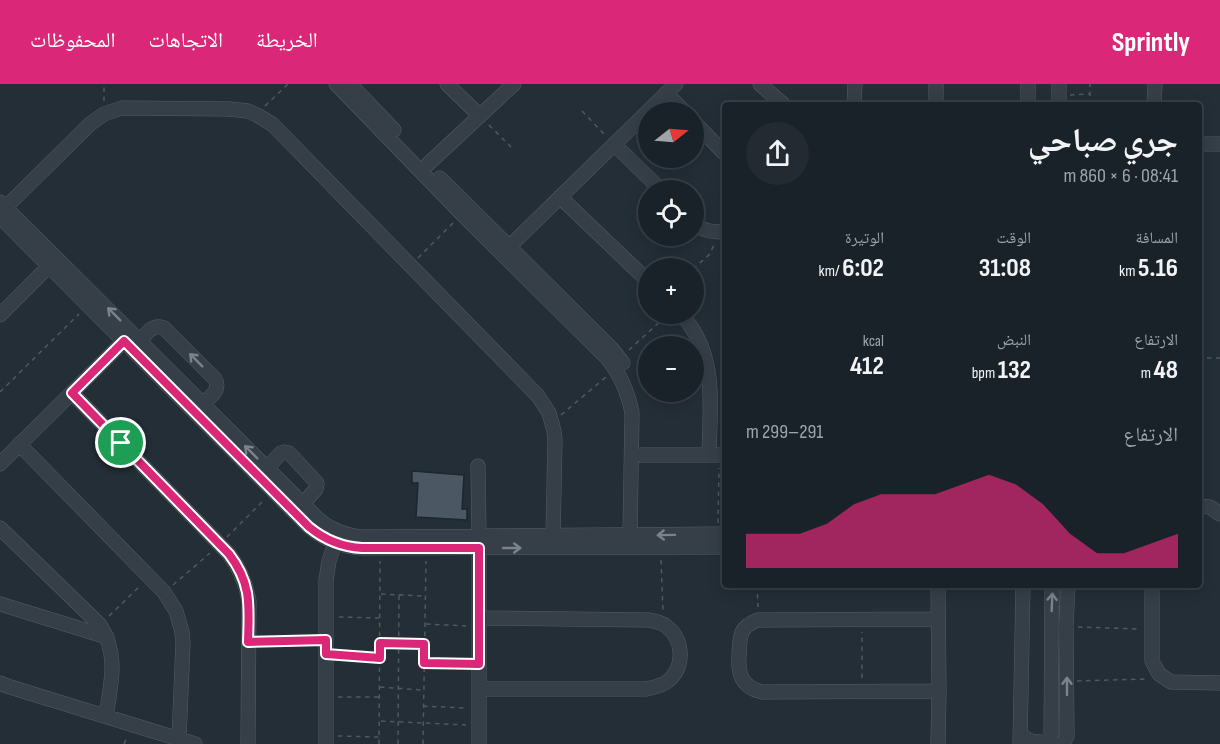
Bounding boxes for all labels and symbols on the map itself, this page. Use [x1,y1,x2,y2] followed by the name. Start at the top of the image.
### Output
[638,102,704,168] north arrow
[106,307,121,322] one-way arrow
[188,352,203,367] one-way arrow
[95,417,146,468] pin
[244,445,259,460] one-way arrow
[657,529,677,541] one-way arrow
[502,542,522,554] one-way arrow
[1046,592,1057,612] one-way arrow
[1061,677,1073,697] one-way arrow

